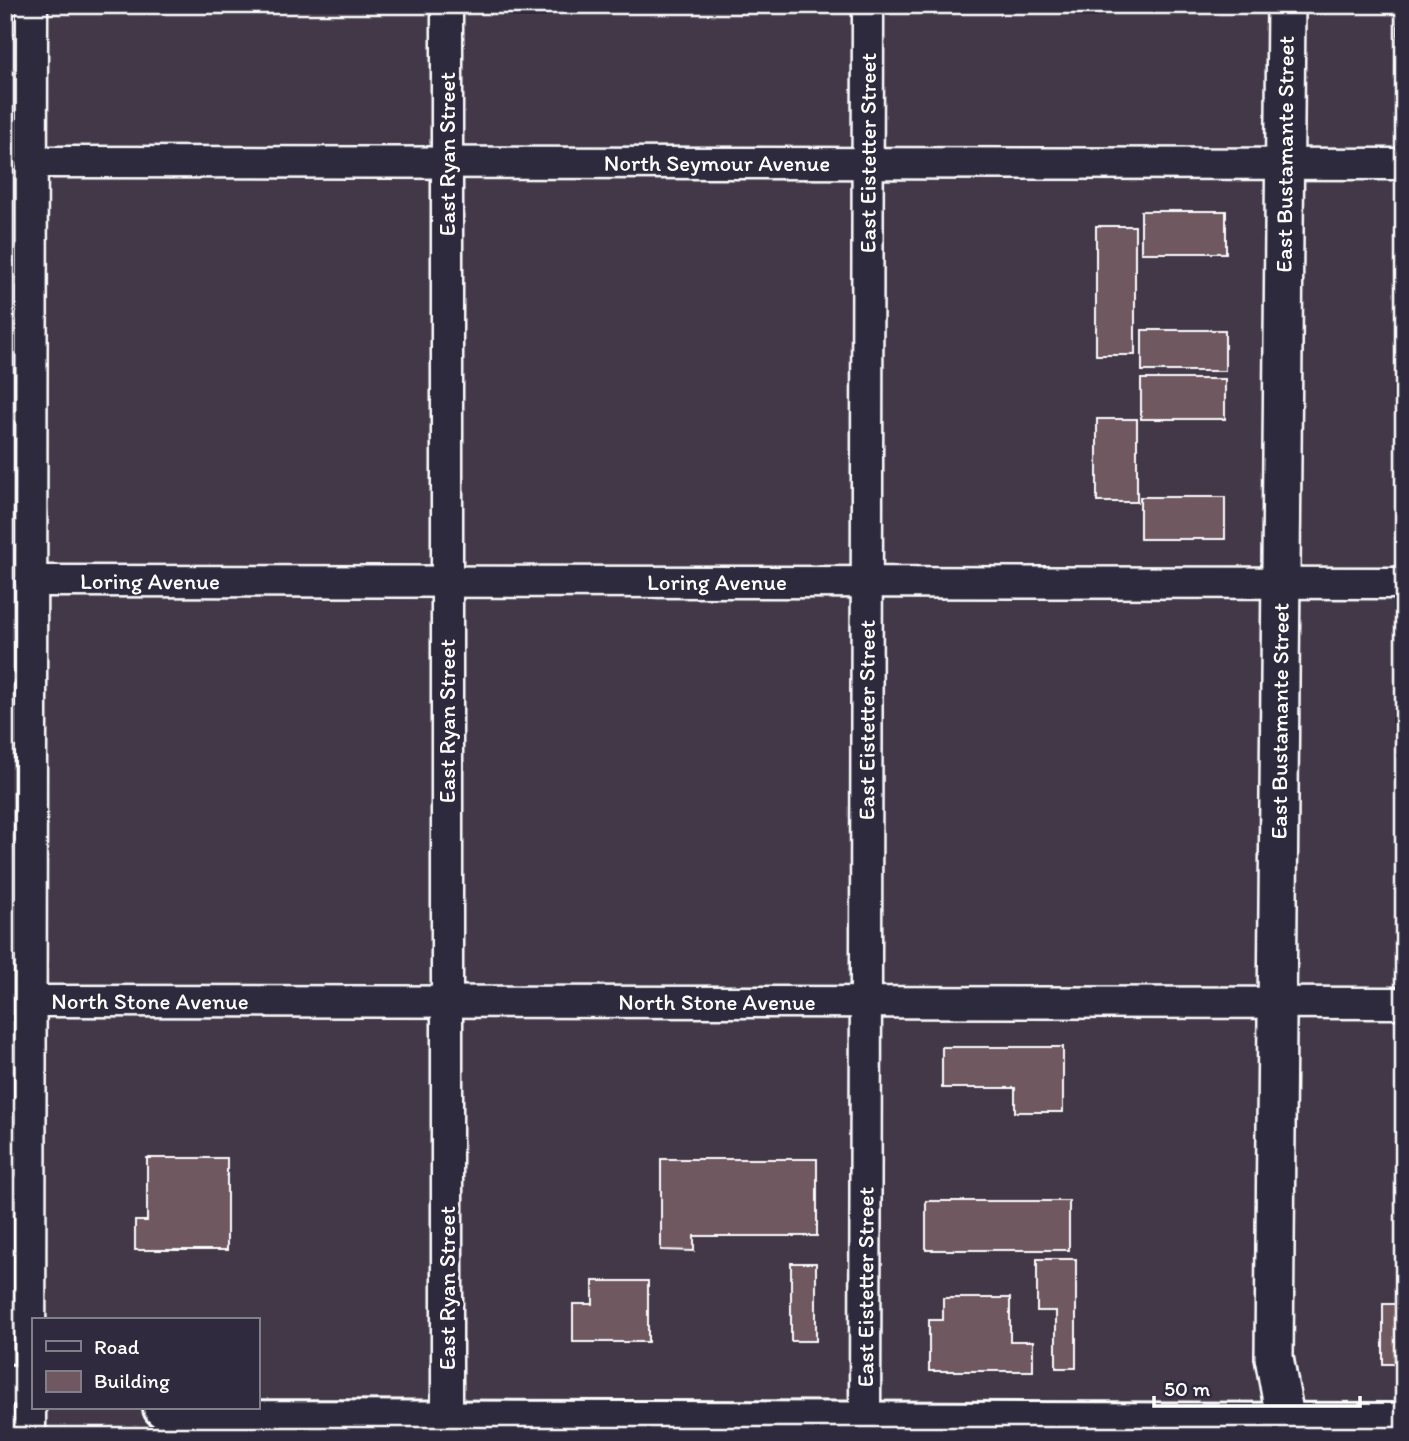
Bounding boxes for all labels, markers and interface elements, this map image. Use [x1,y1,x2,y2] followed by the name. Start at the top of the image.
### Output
[1270,36,1300,273] street label: East Bustamante Street
[853,52,882,253] street label: East Eistetter Street
[433,72,461,236] street label: East Ryan Street
[604,149,830,177] street label: North Seymour Avenue
[80,567,220,595] street label: Loring Avenue
[647,568,787,596] street label: Loring Avenue
[1265,603,1295,840] street label: East Bustamante Street
[852,619,881,820] street label: East Eistetter Street
[433,639,461,803] street label: East Ryan Street
[51,987,249,1015] street label: North Stone Avenue
[618,988,816,1016] street label: North Stone Avenue
[851,1186,880,1387] street label: East Eistetter Street
[433,1206,461,1370] street label: East Ryan Street
[32,1318,259,1410] legend
[94,1334,140,1359] text: Road
[1154,1364,1360,1408] scale bar
[94,1368,170,1393] text: Building
[1164,1376,1211,1401] text: 50 m

